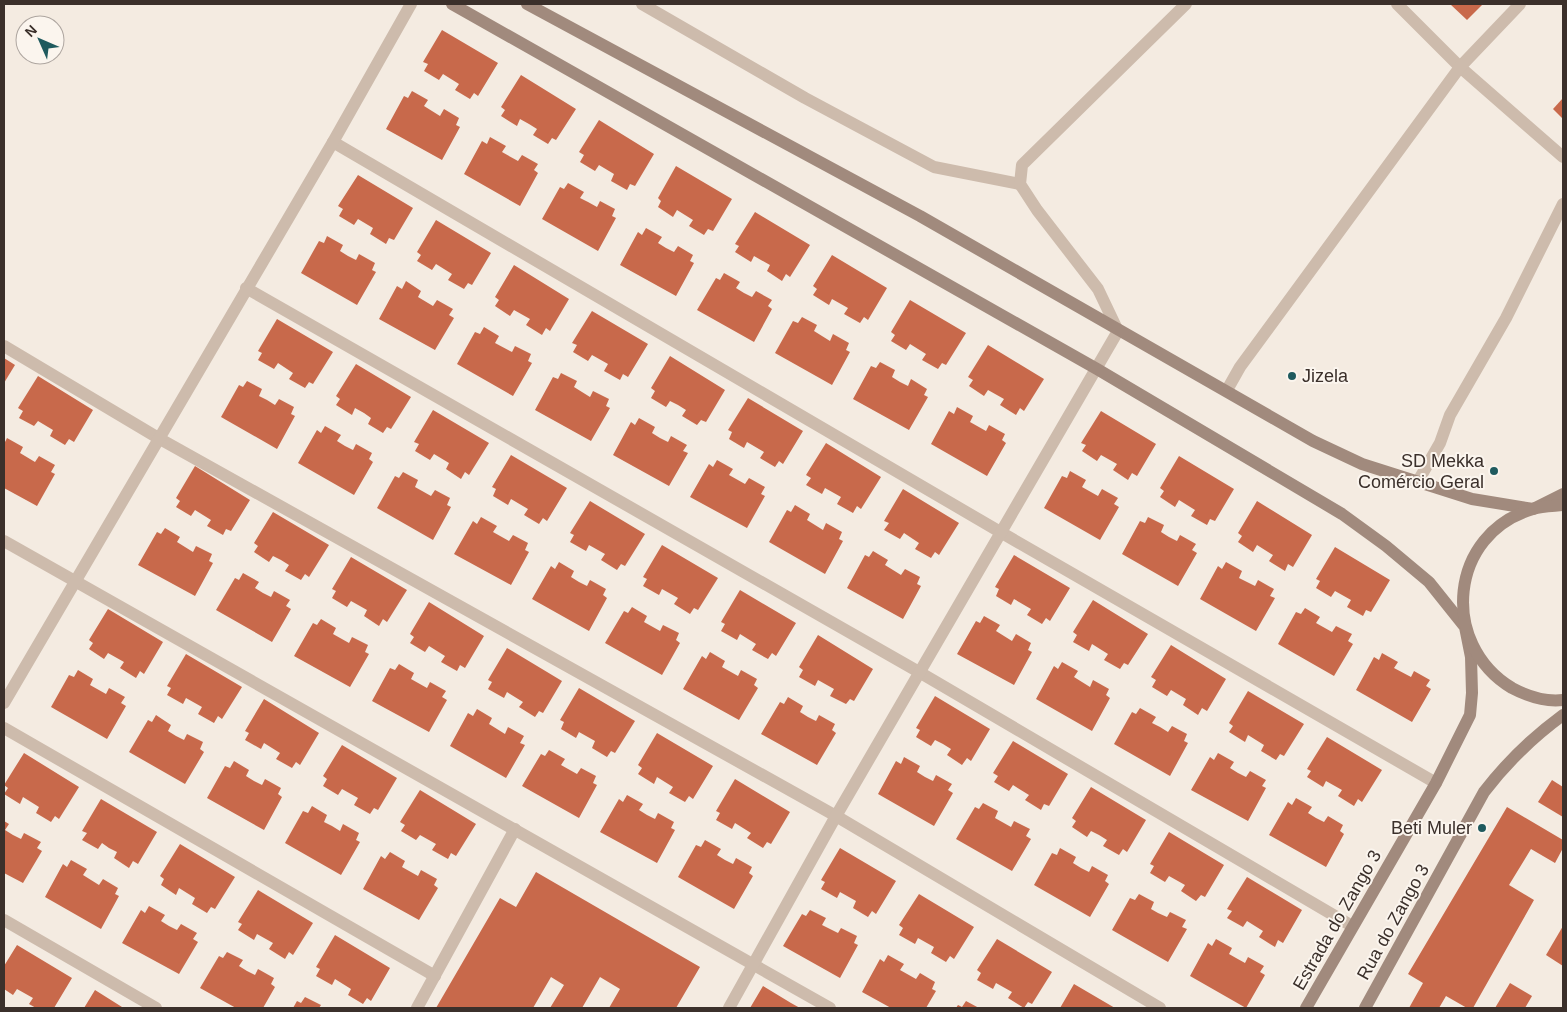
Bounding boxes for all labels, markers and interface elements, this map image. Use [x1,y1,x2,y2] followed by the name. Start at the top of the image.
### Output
[15,15,65,65] north arrow
[22,22,40,40] text: N
[1302,366,1349,386] place label: Jizela
[1286,370,1298,382] marker: Jizela
[1358,451,1485,492] place label: SD Mekka Comércio Geral
[1488,465,1500,477] marker: SD Mekka Comércio Geral
[1391,818,1472,838] place label: Beti Muler
[1476,822,1488,834] marker: Beti Muler
[1289,847,1385,993] street label: Estrada do Zango 3
[1353,861,1433,983] street label: Rua do Zango 3

